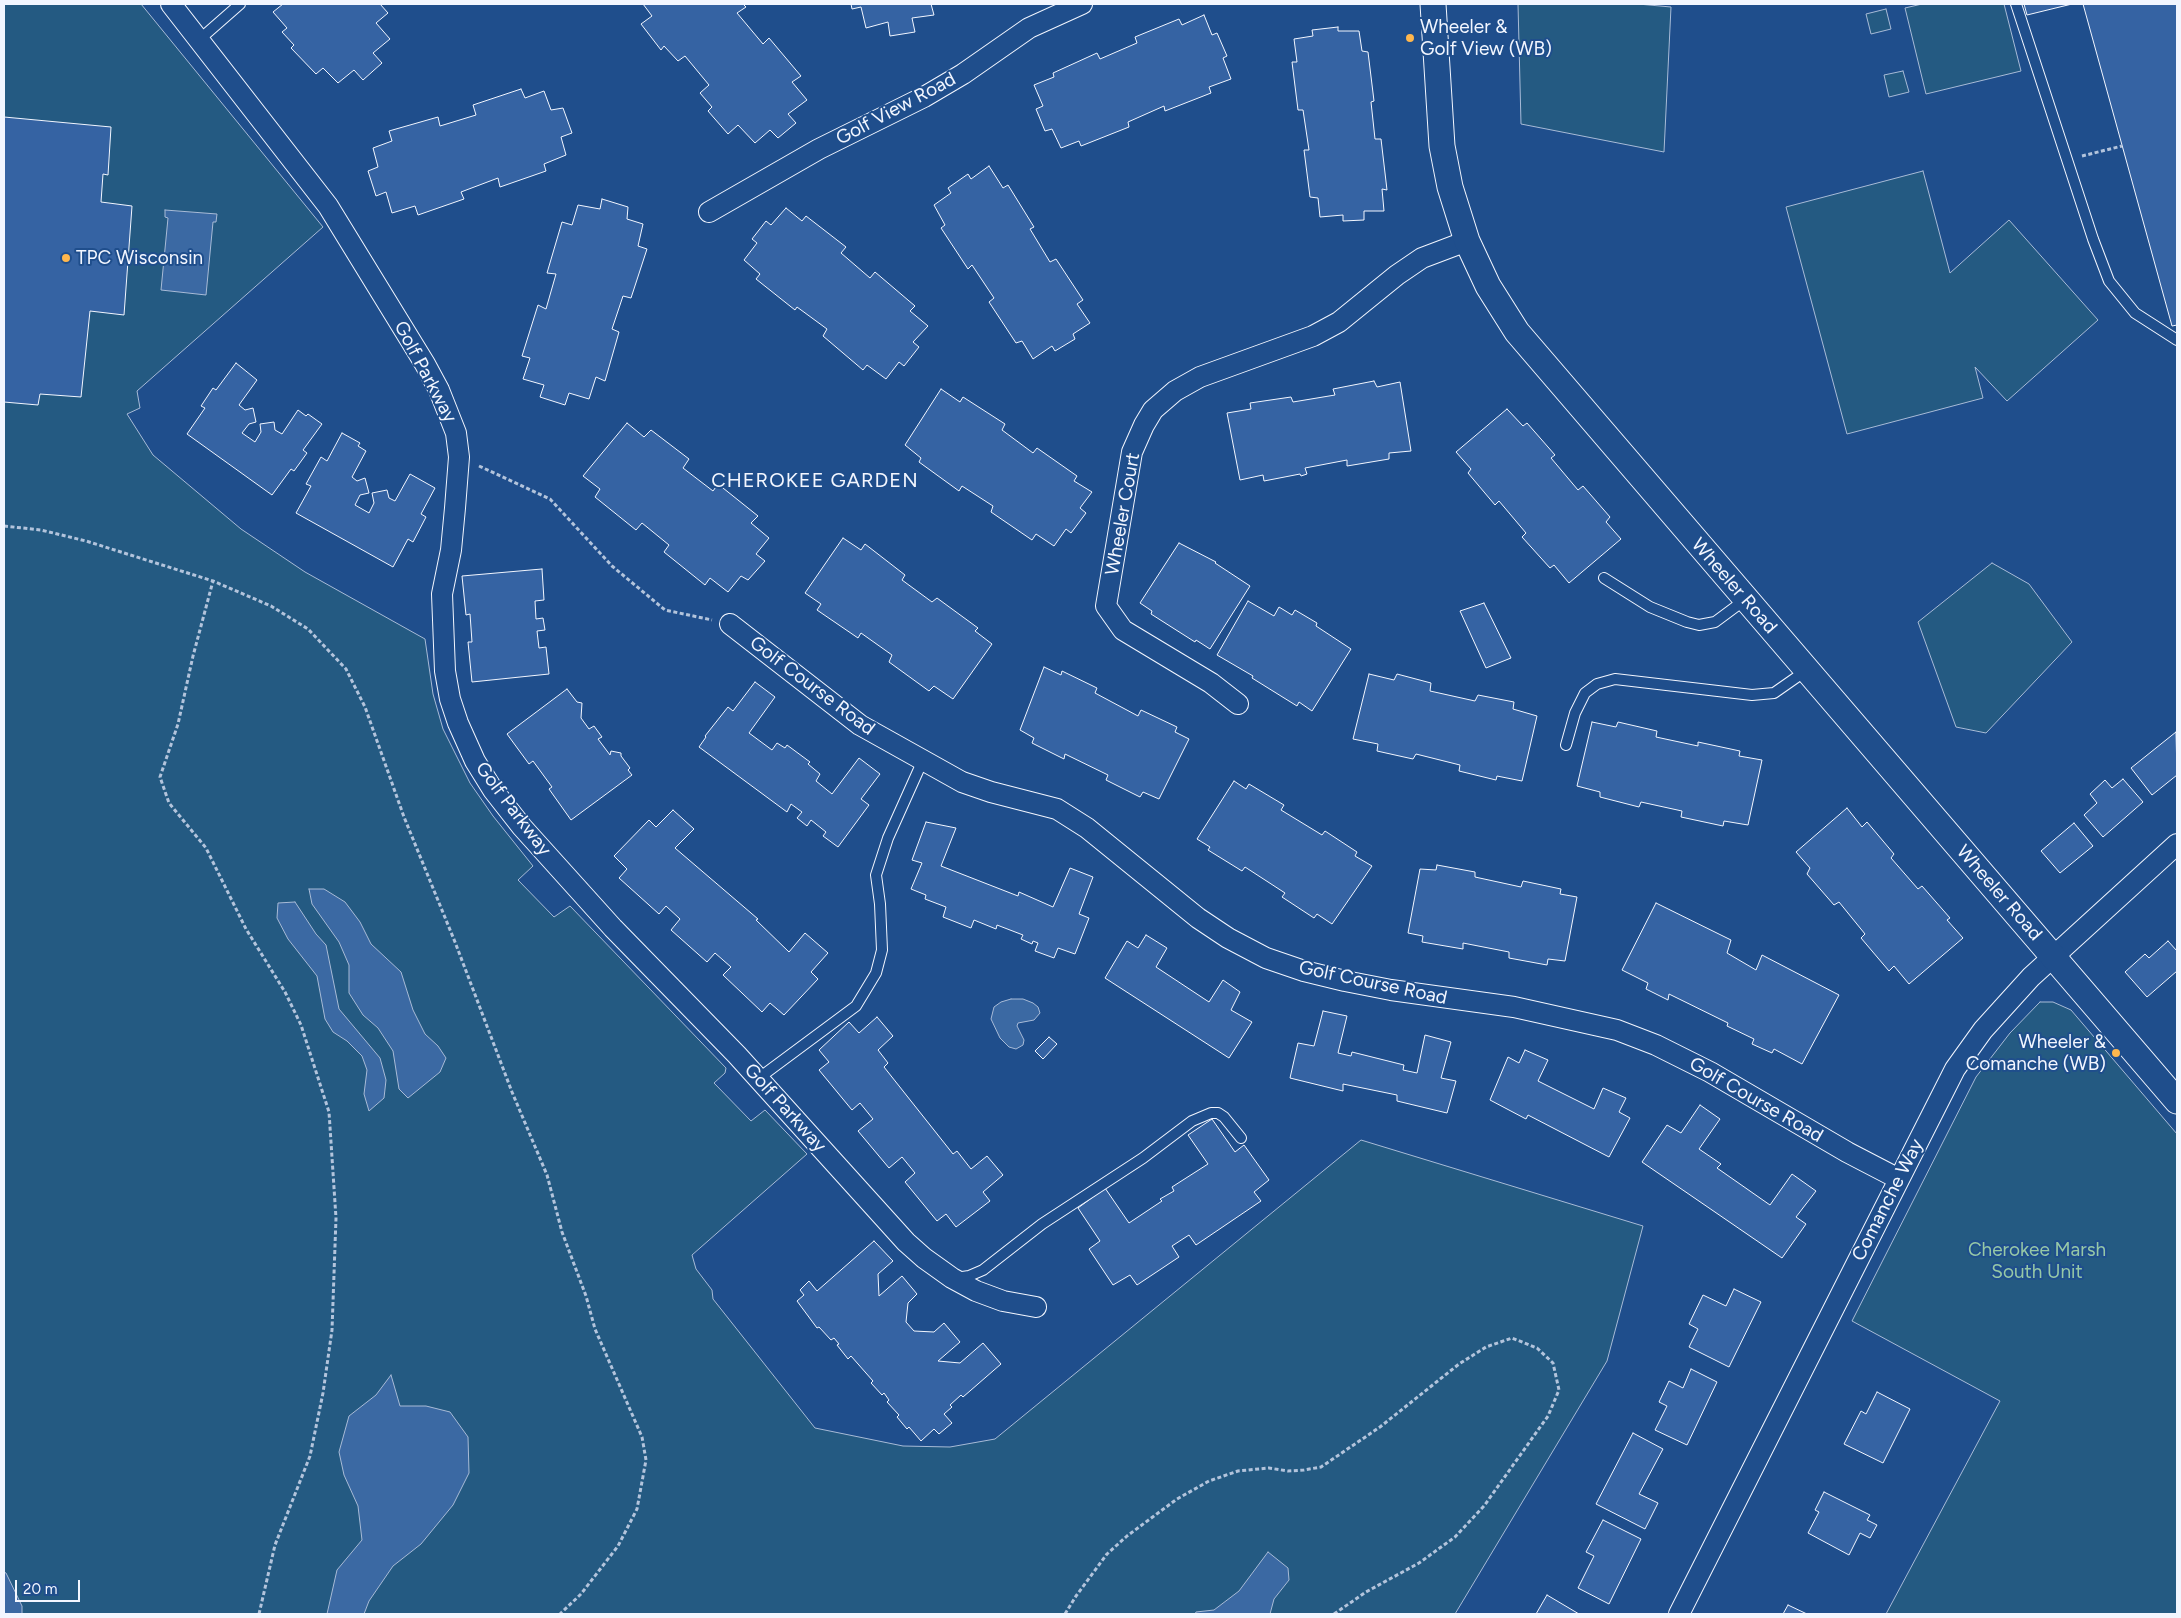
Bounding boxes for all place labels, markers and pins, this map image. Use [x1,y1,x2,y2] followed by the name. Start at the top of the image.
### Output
[1420,16,1552,60] place label: Wheeler & Golf View (WB)
[1404,32,1416,44] marker: Wheeler & Golf View (WB)
[76,247,203,269] place label: TPC Wisconsin
[60,252,72,264] marker: TPC Wisconsin
[1966,1031,2106,1075] place label: Wheeler & Comanche (WB)
[2110,1047,2122,1059] marker: Wheeler & Comanche (WB)

